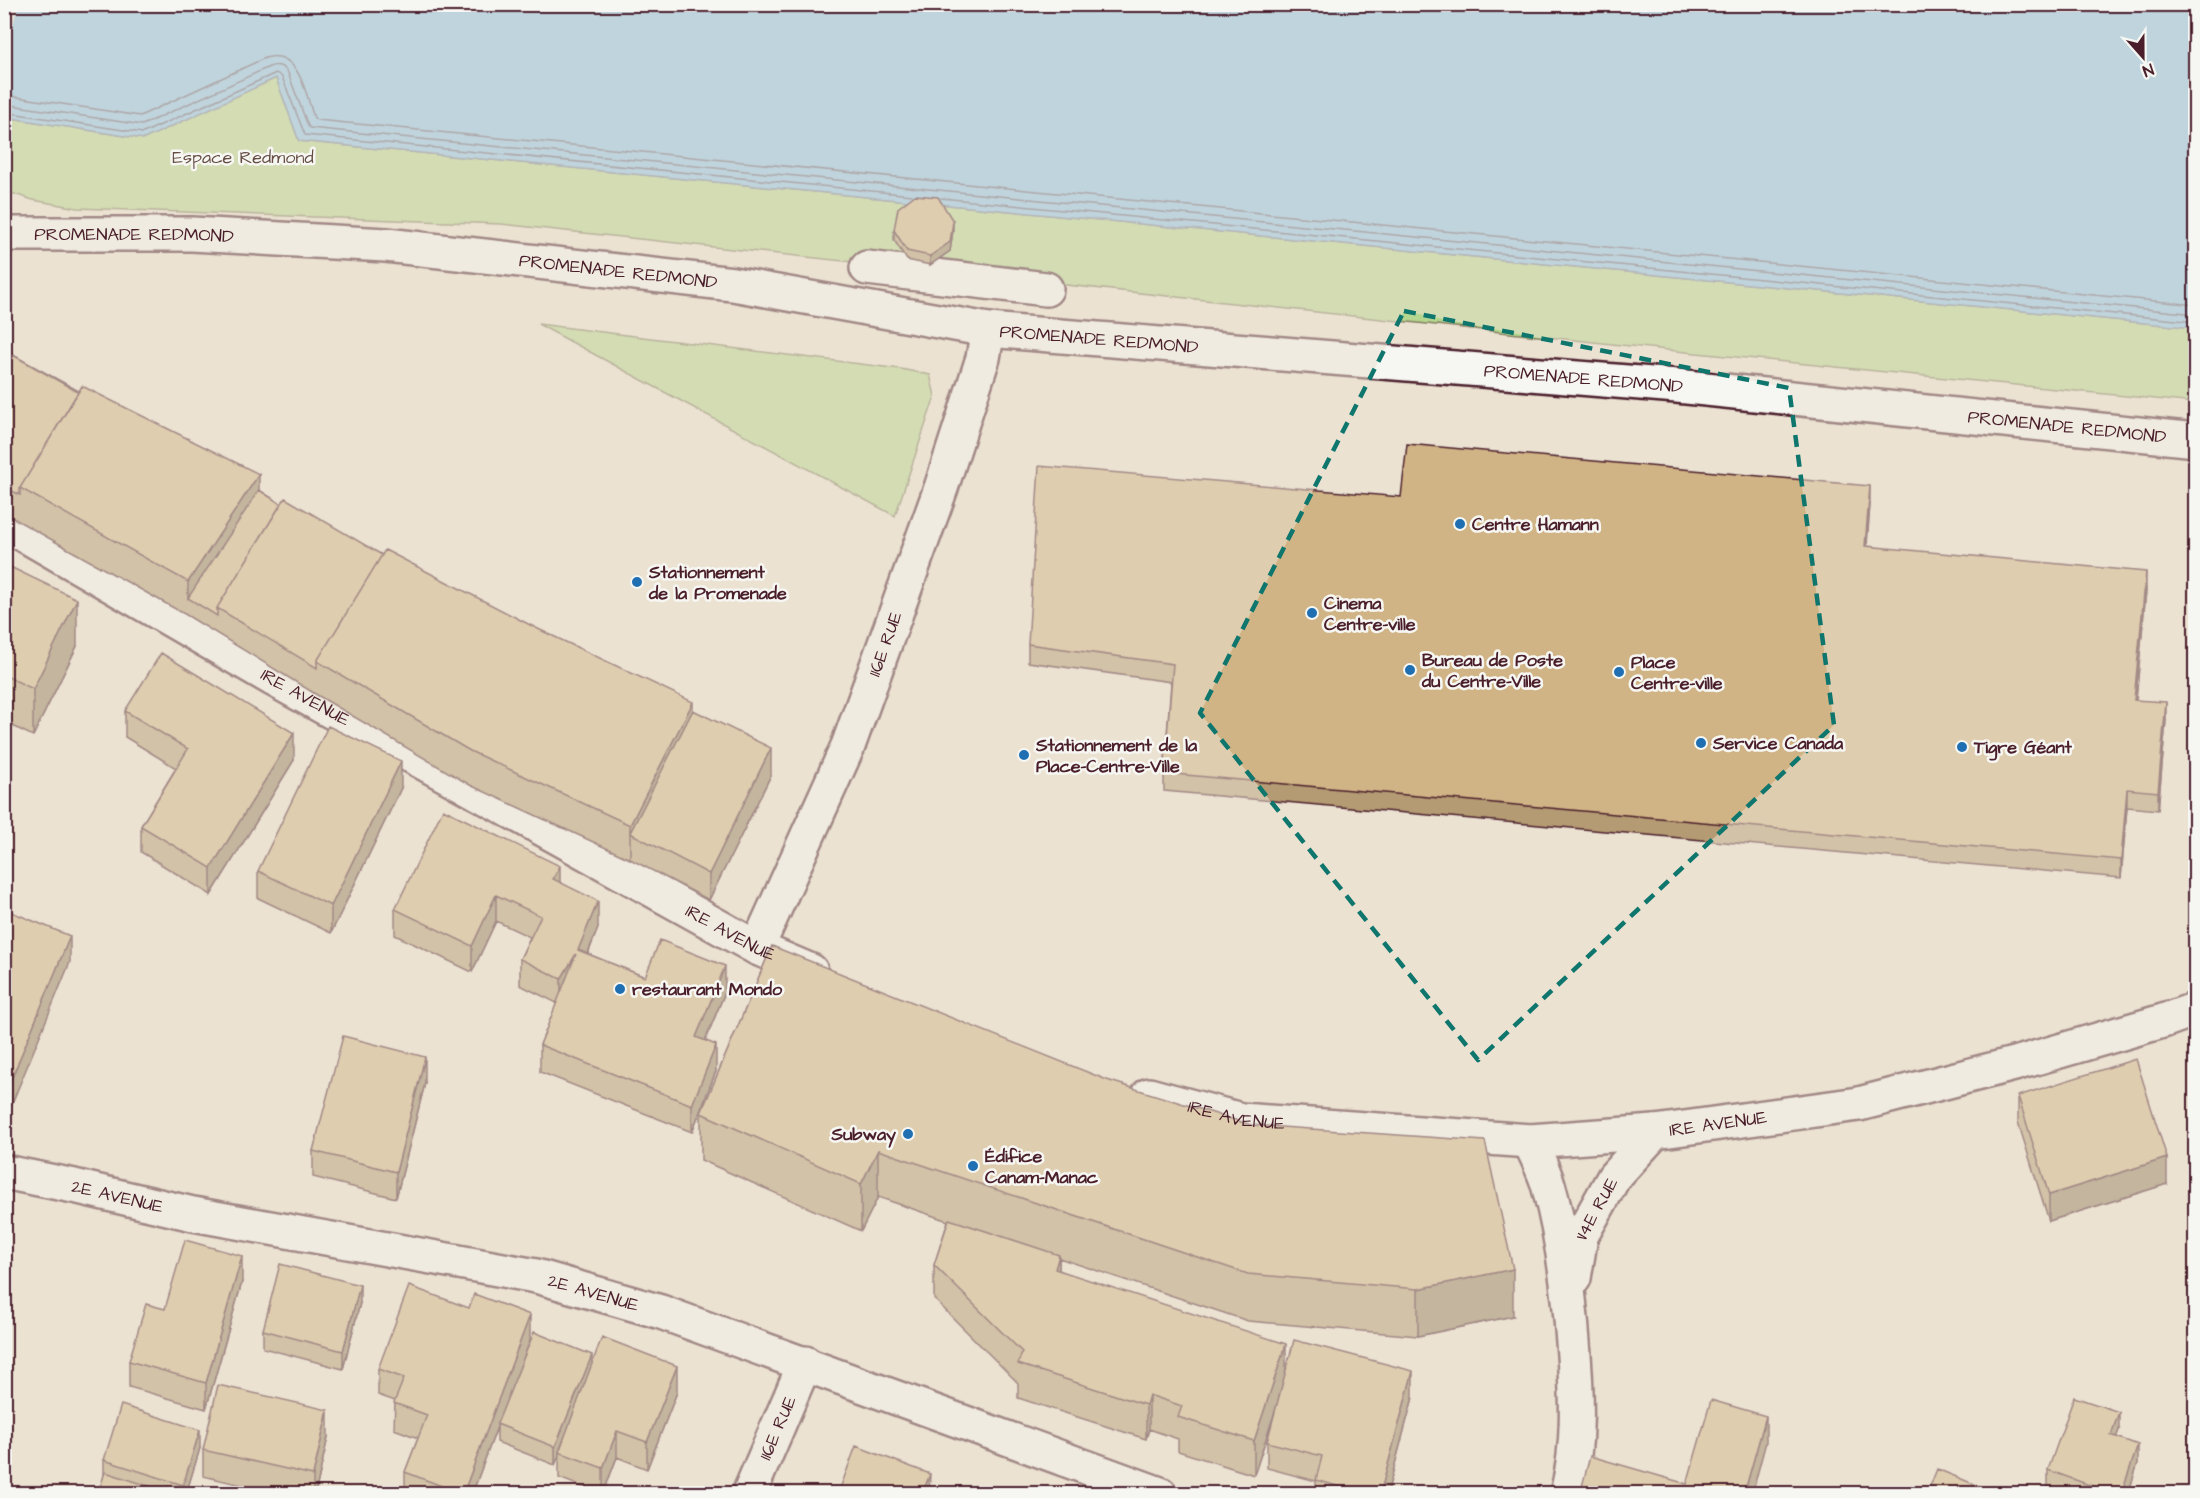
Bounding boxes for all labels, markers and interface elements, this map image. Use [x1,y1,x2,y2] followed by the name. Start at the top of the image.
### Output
[2113,27,2173,87] north arrow
[2139,58,2157,82] text: N
[172,145,314,170] park label: Espace Redmond
[34,222,235,249] street label: PROMENADE REDMOND
[518,248,719,295] street label: PROMENADE REDMOND
[999,319,1200,360] street label: PROMENADE REDMOND
[1483,358,1684,399] street label: PROMENADE REDMOND
[1966,404,2168,450] street label: PROMENADE REDMOND
[1472,512,1599,537] place label: Centre Hamann
[1453,517,1467,531] marker: Centre Hamann
[648,560,787,606] place label: Stationnement de la Promenade
[630,575,644,589] marker: Stationnement de la Promenade
[1324,591,1416,637] place label: Cinema Centre-ville
[1305,606,1319,620] marker: Cinema Centre-ville
[862,608,909,680] street label: 116E RUE
[1421,648,1563,694] place label: Bureau de Poste du Centre-Ville
[1631,650,1723,696] place label: Place Centre-ville
[256,662,355,732] street label: 1RE AVENUE
[1403,663,1417,677] marker: Bureau de Poste du Centre-Ville
[1612,665,1626,679] marker: Place Centre-ville
[1712,731,1844,756] place label: Service Canada
[1035,733,1198,779] place label: Stationnement de la Place-Centre-Ville
[1973,735,2072,761] place label: Tigre Géant
[1694,736,1708,750] marker: Service Canada
[1955,740,1969,754] marker: Tigre Géant
[1017,748,1031,762] marker: Stationnement de la Place-Centre-Ville
[681,899,779,967] street label: 1RE AVENUE
[632,977,783,1002] place label: restaurant Mondo
[613,982,627,996] marker: restaurant Mondo
[1185,1094,1286,1136] street label: 1RE AVENUE
[1668,1105,1769,1143] street label: 1RE AVENUE
[831,1122,896,1148] place label: Subway
[901,1127,915,1141] marker: Subway
[985,1144,1099,1190] place label: Édifice Canam-Manac
[966,1159,980,1173] marker: Édifice Canam-Manac
[1569,1173,1625,1243] street label: 114E RUE
[69,1174,166,1220] street label: 2E AVENUE
[545,1268,642,1318] street label: 2E AVENUE
[753,1392,803,1464] street label: 116E RUE

